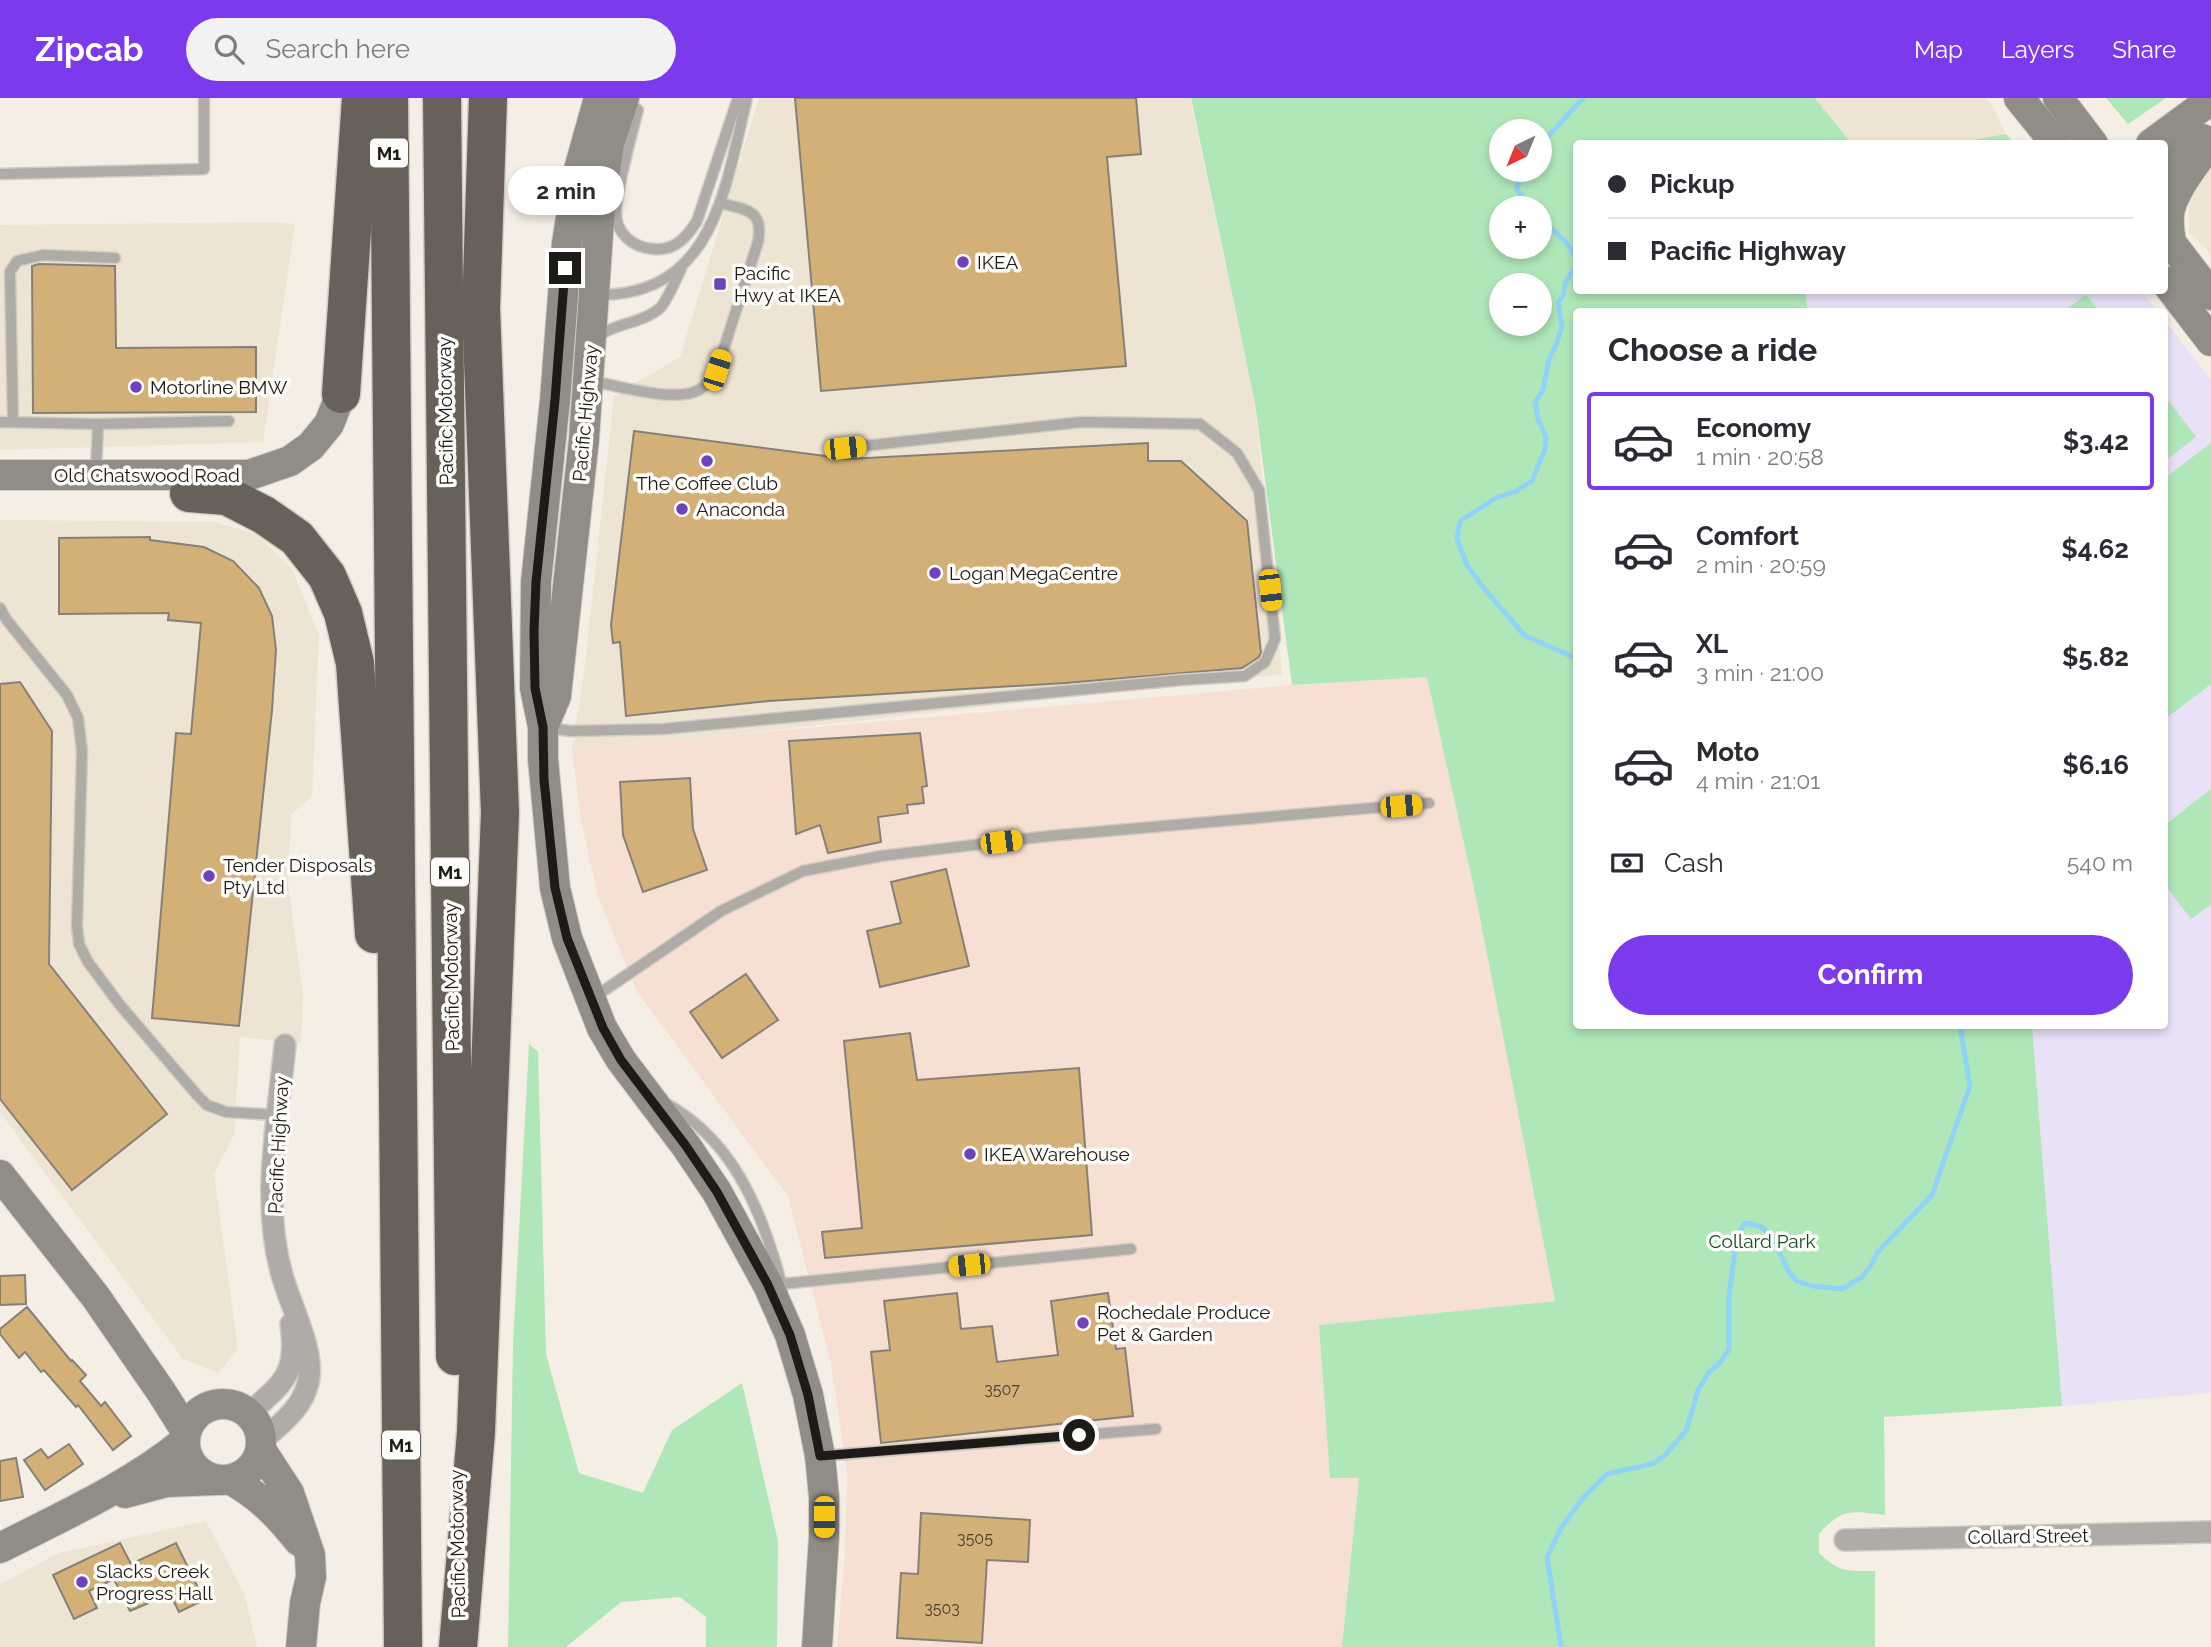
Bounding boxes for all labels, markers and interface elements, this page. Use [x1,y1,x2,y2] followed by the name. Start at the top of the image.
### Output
[186,18,676,81] search box
[35,30,144,69] text: Zipcab
[210,30,248,68] icon: search
[266,34,410,64] text: Search here
[1914,35,1963,64] text: Map
[2001,35,2074,64] text: Layers
[2112,35,2176,64] text: Share
[1489,119,1552,182] north arrow
[1489,119,1552,336] map controls
[370,138,408,168] road number: M1
[507,166,623,216] callout: 2 min
[1650,169,1735,199] text: Pickup
[536,177,596,204] text: 2 min
[1489,196,1552,259] button: +
[1650,236,1846,266] text: Pacific Highway
[977,251,1019,273] place label: IKEA
[549,252,581,284] route end
[955,254,971,270] marker: IKEA
[734,262,841,306] place label: Pacific Hwy at IKEA
[1489,273,1552,336] button: −
[712,276,728,292] marker: Pacific Hwy at IKEA
[1608,331,1817,368] text: Choose a ride
[433,336,457,486] street label: Pacific Motorway
[568,343,602,483] street label: Pacific Highway
[701,347,734,393] car
[150,376,288,398] place label: Motorline BMW
[128,379,144,395] marker: Motorline BMW
[1612,410,1675,473] icon: car
[1696,413,1811,443] text: Economy
[2063,426,2129,456] text: $3.42
[824,435,867,461] car
[1696,443,1824,470] text: 1 min · 20:58
[699,453,715,469] marker: The Coffee Club
[54,464,240,486] street label: Old Chatswood Road
[636,472,778,494] place label: The Coffee Club
[696,498,785,520] place label: Anaconda
[674,501,690,517] marker: Anaconda
[1612,518,1675,581] icon: car
[1696,521,1799,551] text: Comfort
[2061,534,2129,564] text: $4.62
[1696,551,1826,578] text: 2 min · 20:59
[949,562,1118,584] place label: Logan MegaCentre
[927,565,943,581] marker: Logan MegaCentre
[1258,568,1283,612] car
[1612,626,1675,689] icon: car
[1696,629,1728,659] text: XL
[2062,642,2129,672] text: $5.82
[1696,659,1824,686] text: 3 min · 21:00
[1612,734,1675,797] icon: car
[1696,737,1759,767] text: Moto
[2062,750,2129,780] text: $6.16
[1696,767,1820,794] text: 4 min · 21:01
[1380,794,1423,818] car
[979,829,1024,855] car
[1608,844,1646,882] icon: cash
[1664,848,1724,878] text: Cash
[2067,849,2133,876] text: 540 m
[223,854,373,898] place label: Tender Disposals Pty Ltd
[431,858,469,886] road number: M1
[201,868,217,884] marker: Tender Disposals Pty Ltd
[439,902,463,1052] street label: Pacific Motorway
[1608,935,2133,1015] button: Confirm
[263,1076,293,1214] street label: Pacific Highway
[984,1143,1130,1165] place label: IKEA Warehouse
[962,1146,978,1162] marker: IKEA Warehouse
[1709,1230,1815,1252] park label: Collard Park
[948,1252,991,1278] car
[1097,1301,1270,1345] place label: Rochedale Produce Pet & Garden
[1075,1315,1091,1331] marker: Rochedale Produce Pet & Garden
[984,1380,1020,1399] house number: 3507
[1063,1419,1095,1451] route start
[382,1430,420,1460] road number: M1
[445,1469,469,1619] street label: Pacific Motorway
[814,1496,835,1538] car
[1967,1524,2089,1548] street label: Collard Street
[957,1529,993,1548] house number: 3505
[96,1560,213,1604] place label: Slacks Creek Progress Hall
[74,1574,90,1590] marker: Slacks Creek Progress Hall
[924,1599,960,1618] house number: 3503

